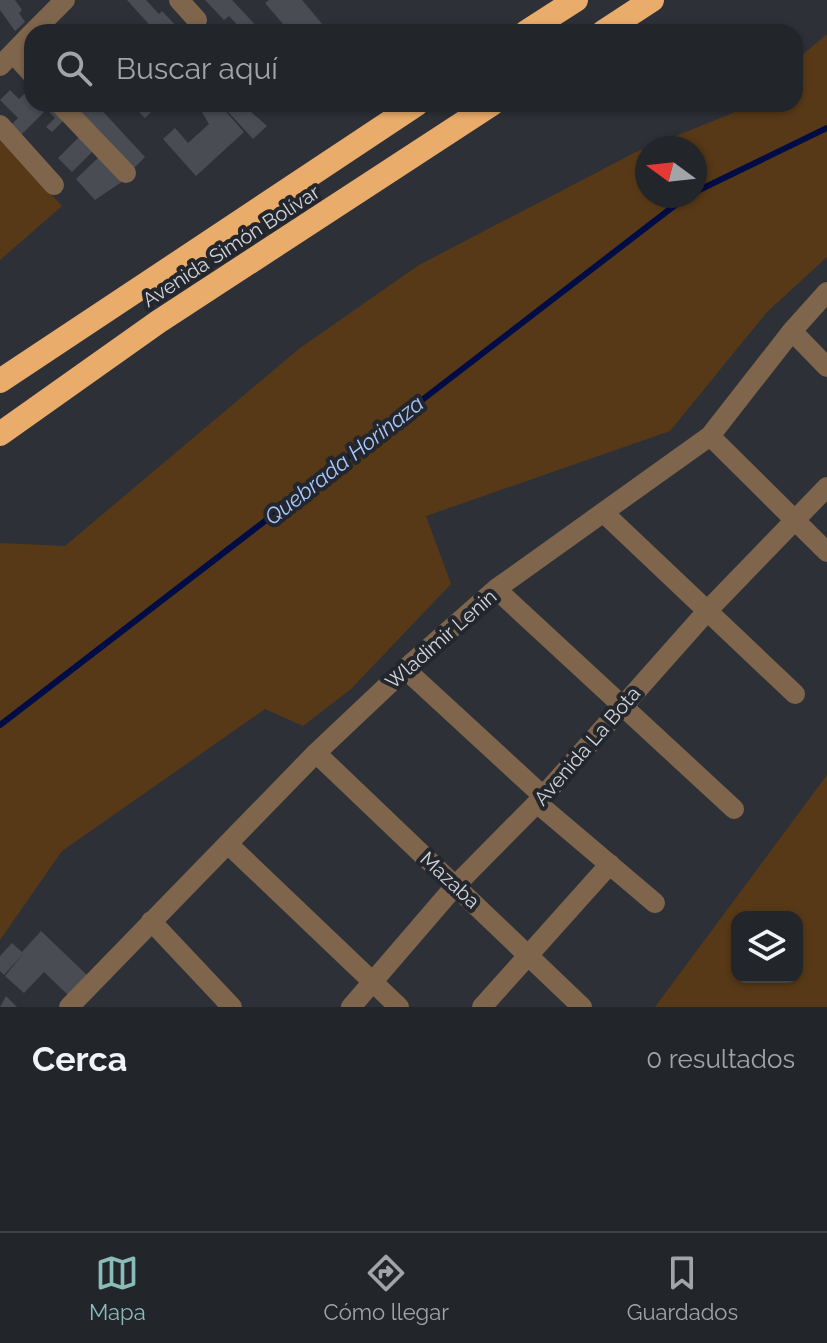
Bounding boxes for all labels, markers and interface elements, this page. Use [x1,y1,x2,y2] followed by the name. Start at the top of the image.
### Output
[24,24,803,112] search box
[52,46,96,90] icon: search
[116,51,278,86] text: Buscar aquí
[635,136,707,208] north arrow
[138,180,324,312] street label: Avenida Simón Bolívar
[259,390,429,530] water label: Quebrada Horinaza
[381,584,501,694] street label: Wladimir Lenin
[529,682,645,810] street label: Avenida La Bota
[415,847,485,913] street label: Mazaba
[731,911,803,983] map controls
[731,911,803,983] button: layers
[32,1039,127,1079] text: Cerca
[646,1044,795,1074] text: 0 resultados
[89,1251,146,1325] tab: Mapa
[324,1251,449,1325] tab: Cómo llegar
[627,1251,738,1325] tab: Guardados

